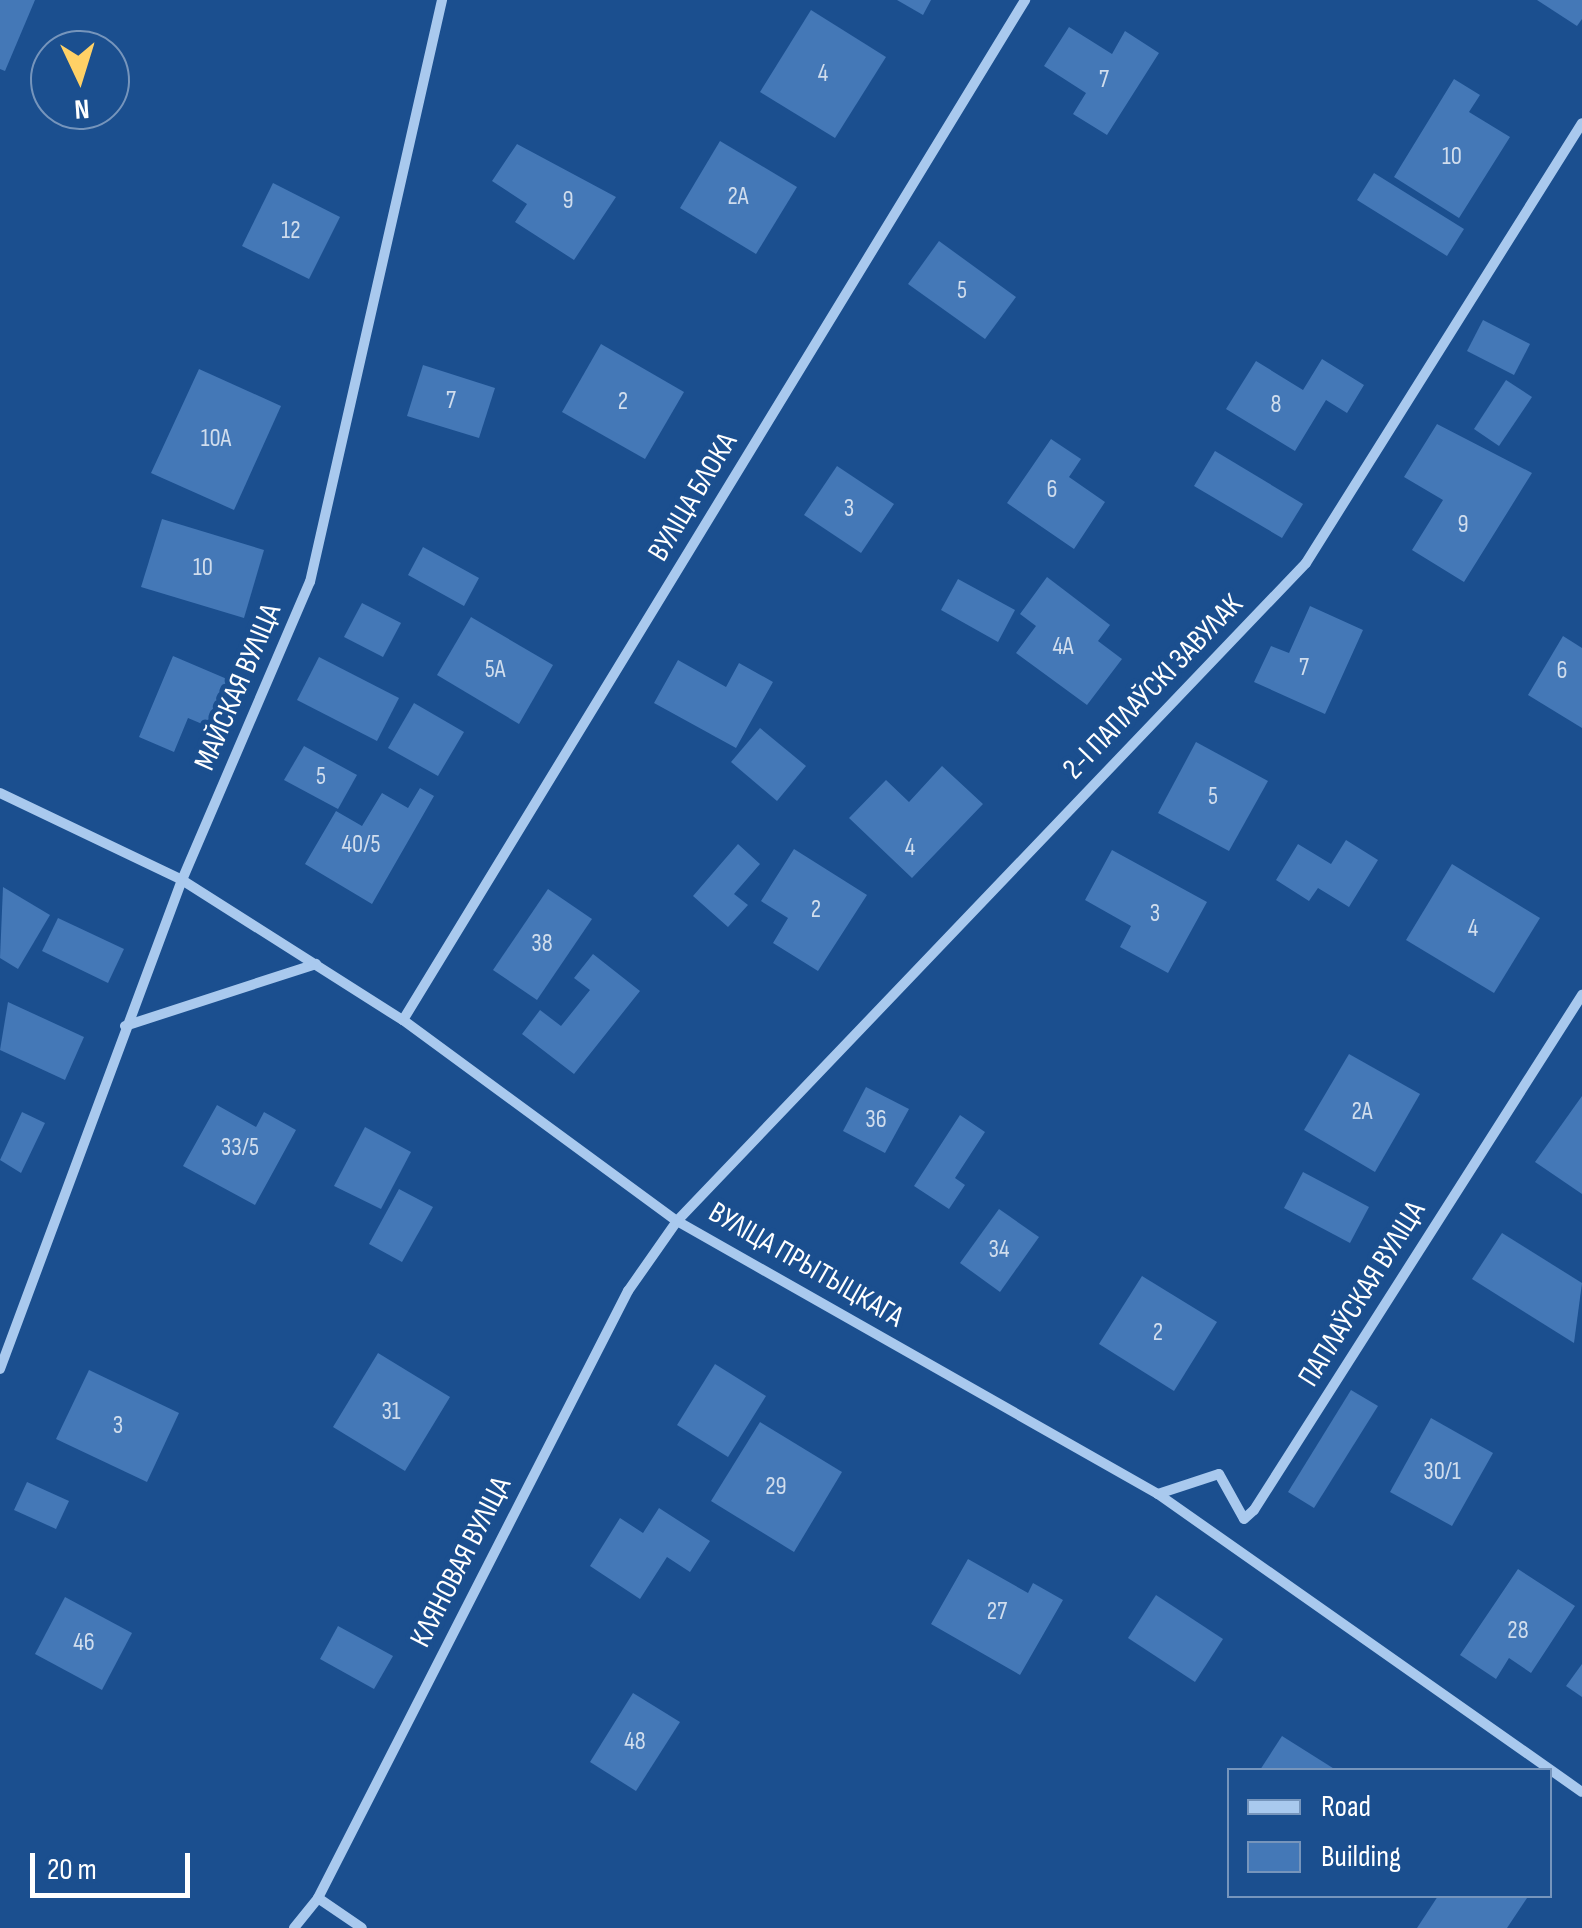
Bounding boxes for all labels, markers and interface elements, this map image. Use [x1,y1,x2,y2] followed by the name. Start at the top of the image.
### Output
[30,30,130,130] north arrow
[818,59,828,89] house number: 4
[1099,65,1109,95] house number: 7
[73,91,91,125] text: N
[1442,142,1462,172] house number: 10
[728,182,748,212] house number: 2А
[562,186,574,216] house number: 9
[281,216,301,246] house number: 12
[957,276,967,306] house number: 5
[446,386,456,416] house number: 7
[618,387,628,417] house number: 2
[1271,390,1281,420] house number: 8
[201,424,231,454] house number: 10А
[641,426,745,568] street label: ВУЛІЦА БЛОКА
[1047,475,1057,505] house number: 6
[844,494,854,524] house number: 3
[1457,510,1469,540] house number: 9
[193,553,213,583] house number: 10
[1056,587,1250,787] street label: 2-І ПАПЛАЎСКІ ЗАВУЛАК
[187,598,289,776] street label: МАЙСКАЯ ВУЛІЦА
[1052,632,1074,662] house number: 4А
[1299,653,1309,683] house number: 7
[485,655,505,685] house number: 5А
[1557,656,1567,686] house number: 6
[316,762,326,792] house number: 5
[1208,782,1218,812] house number: 5
[342,830,380,860] house number: 40/5
[905,833,915,863] house number: 4
[811,895,821,925] house number: 2
[1150,899,1160,929] house number: 3
[1468,914,1478,944] house number: 4
[531,929,553,959] house number: 38
[1352,1097,1372,1127] house number: 2А
[865,1105,887,1135] house number: 36
[221,1133,259,1163] house number: 33/5
[702,1195,910,1335] street label: ВУЛІЦА ПРЫТЫЦКАГА
[1291,1195,1433,1393] street label: ПАПЛАЎСКАЯ ВУЛІЦА
[989,1235,1009,1265] house number: 34
[1153,1318,1163,1348] house number: 2
[381,1397,401,1427] house number: 31
[113,1411,123,1441] house number: 3
[1423,1457,1461,1487] house number: 30/1
[403,1471,519,1653] street label: КЛЯНОВАЯ ВУЛІЦА
[765,1472,787,1502] house number: 29
[987,1597,1007,1627] house number: 27
[1507,1616,1529,1646] house number: 28
[73,1628,95,1658] house number: 46
[624,1727,646,1757] house number: 48
[1227,1768,1552,1898] legend
[1321,1789,1371,1825] text: Road
[35,1833,195,1895] scale bar
[1321,1839,1401,1875] text: Building
[47,1852,97,1888] text: 20 m

